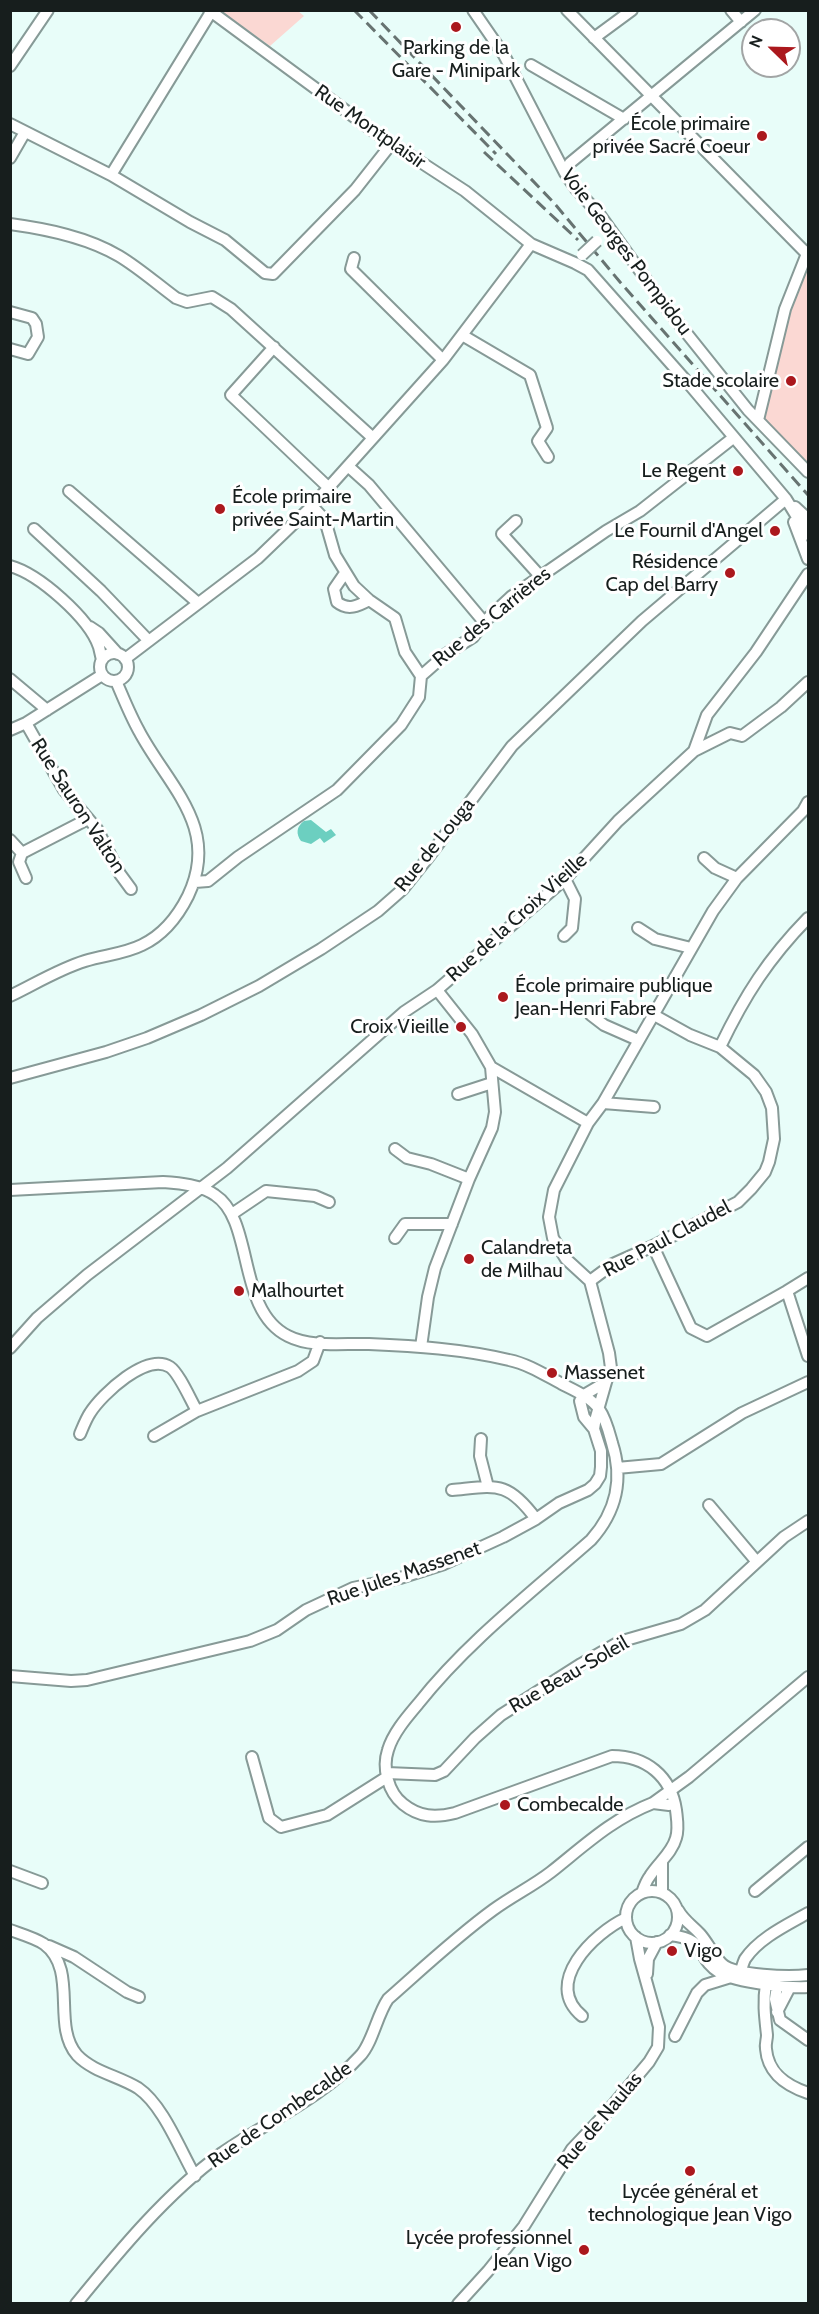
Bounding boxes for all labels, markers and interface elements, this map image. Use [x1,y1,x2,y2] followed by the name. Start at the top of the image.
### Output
[741,18,801,78] north arrow
[449,20,463,34] marker: Parking de la Gare - Minipark
[745,33,767,50] text: N
[392,36,520,83] place label: Parking de la Gare - Minipark
[310,80,430,174] street label: Rue Montplaisir
[592,112,750,159] place label: École primaire privée Sacré Coeur
[755,129,769,143] marker: École primaire privée Sacré Coeur
[556,164,696,340] street label: Voie Georges Pompidou
[662,369,779,393] place label: Stade scolaire
[784,374,798,388] marker: Stade scolaire
[642,459,726,483] place label: Le Regent
[731,464,745,478] marker: Le Regent
[232,485,394,532] place label: École primaire privée Saint-Martin
[213,502,227,516] marker: École primaire privée Saint-Martin
[614,519,763,543] place label: Le Fournil d'Angel
[768,524,782,538] marker: Le Fournil d'Angel
[606,550,718,597] place label: Résidence Cap del Barry
[428,562,556,672] street label: Rue des Carrières
[723,566,737,580] marker: Résidence Cap del Barry
[25,734,131,878] street label: Rue Sauron Valton
[390,793,480,897] street label: Rue de Louga
[442,849,592,987] street label: Rue de la Croix Vieille
[515,974,712,1021] place label: École primaire publique Jean-Henri Fabre
[496,990,510,1004] marker: École primaire publique Jean-Henri Fabre
[350,1015,449,1039] place label: Croix Vieille
[454,1020,468,1034] marker: Croix Vieille
[599,1195,735,1283] street label: Rue Paul Claudel
[481,1236,572,1283] place label: Calandreta de Milhau
[462,1252,476,1266] marker: Calandreta de Milhau
[251,1279,344,1303] place label: Malhourtet
[232,1284,246,1298] marker: Malhourtet
[564,1361,645,1385] place label: Massenet
[545,1366,559,1380] marker: Massenet
[324,1536,484,1612] street label: Rue Jules Massenet
[505,1631,633,1719] street label: Rue Beau-Soleil
[517,1793,624,1817] place label: Combecalde
[498,1798,512,1812] marker: Combecalde
[684,1939,722,1963] place label: Vigo
[665,1944,679,1958] marker: Vigo
[204,2057,356,2173] street label: Rue de Combecalde
[552,2068,648,2174] street label: Rue de Naulas
[683,2164,697,2178] marker: Lycée général et technologique Jean Vigo
[588,2180,792,2227] place label: Lycée général et technologique Jean Vigo
[406,2226,572,2273] place label: Lycée professionnel Jean Vigo
[577,2243,591,2257] marker: Lycée professionnel Jean Vigo

